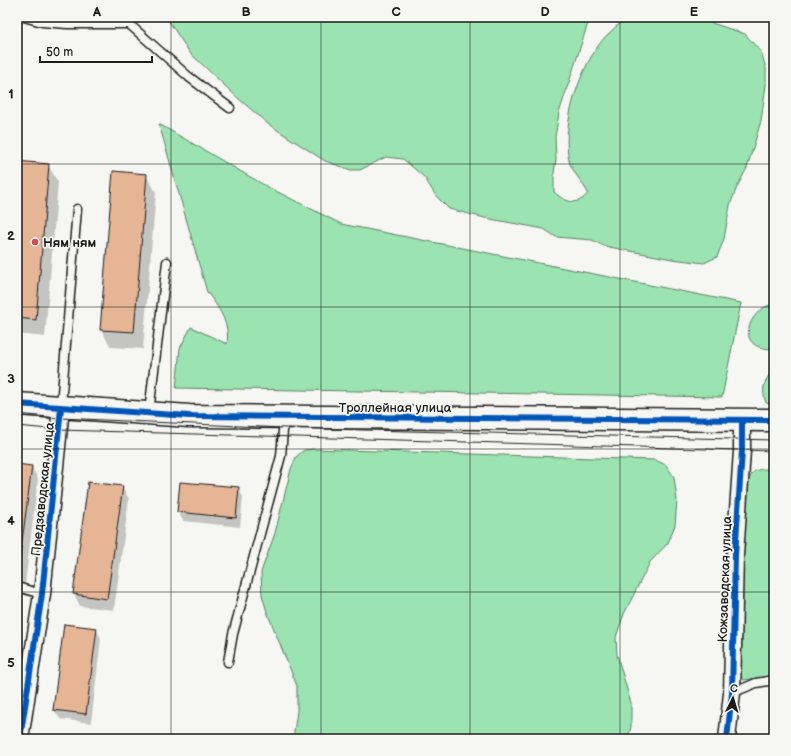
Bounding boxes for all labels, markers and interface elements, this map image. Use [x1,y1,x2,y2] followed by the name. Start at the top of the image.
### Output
[92,4,101,20] text: A
[241,4,251,20] text: B
[391,4,401,20] text: C
[540,4,550,20] text: D
[690,4,699,20] text: E
[40,38,152,64] scale bar
[46,45,73,60] text: 50 m
[8,86,14,102] text: 1
[7,228,15,244] text: 2
[43,235,97,251] place label: Ням ням
[30,237,40,247] marker: Ням ням
[7,371,15,387] text: 3
[339,400,452,416] street label: Троллейная улица
[28,421,58,557] street label: Предзаводская улица
[7,513,15,529] text: 4
[715,515,735,643] street label: Кожзаводская улица
[7,655,15,671] text: 5
[713,678,753,718] north arrow
[729,682,739,695] text: С

